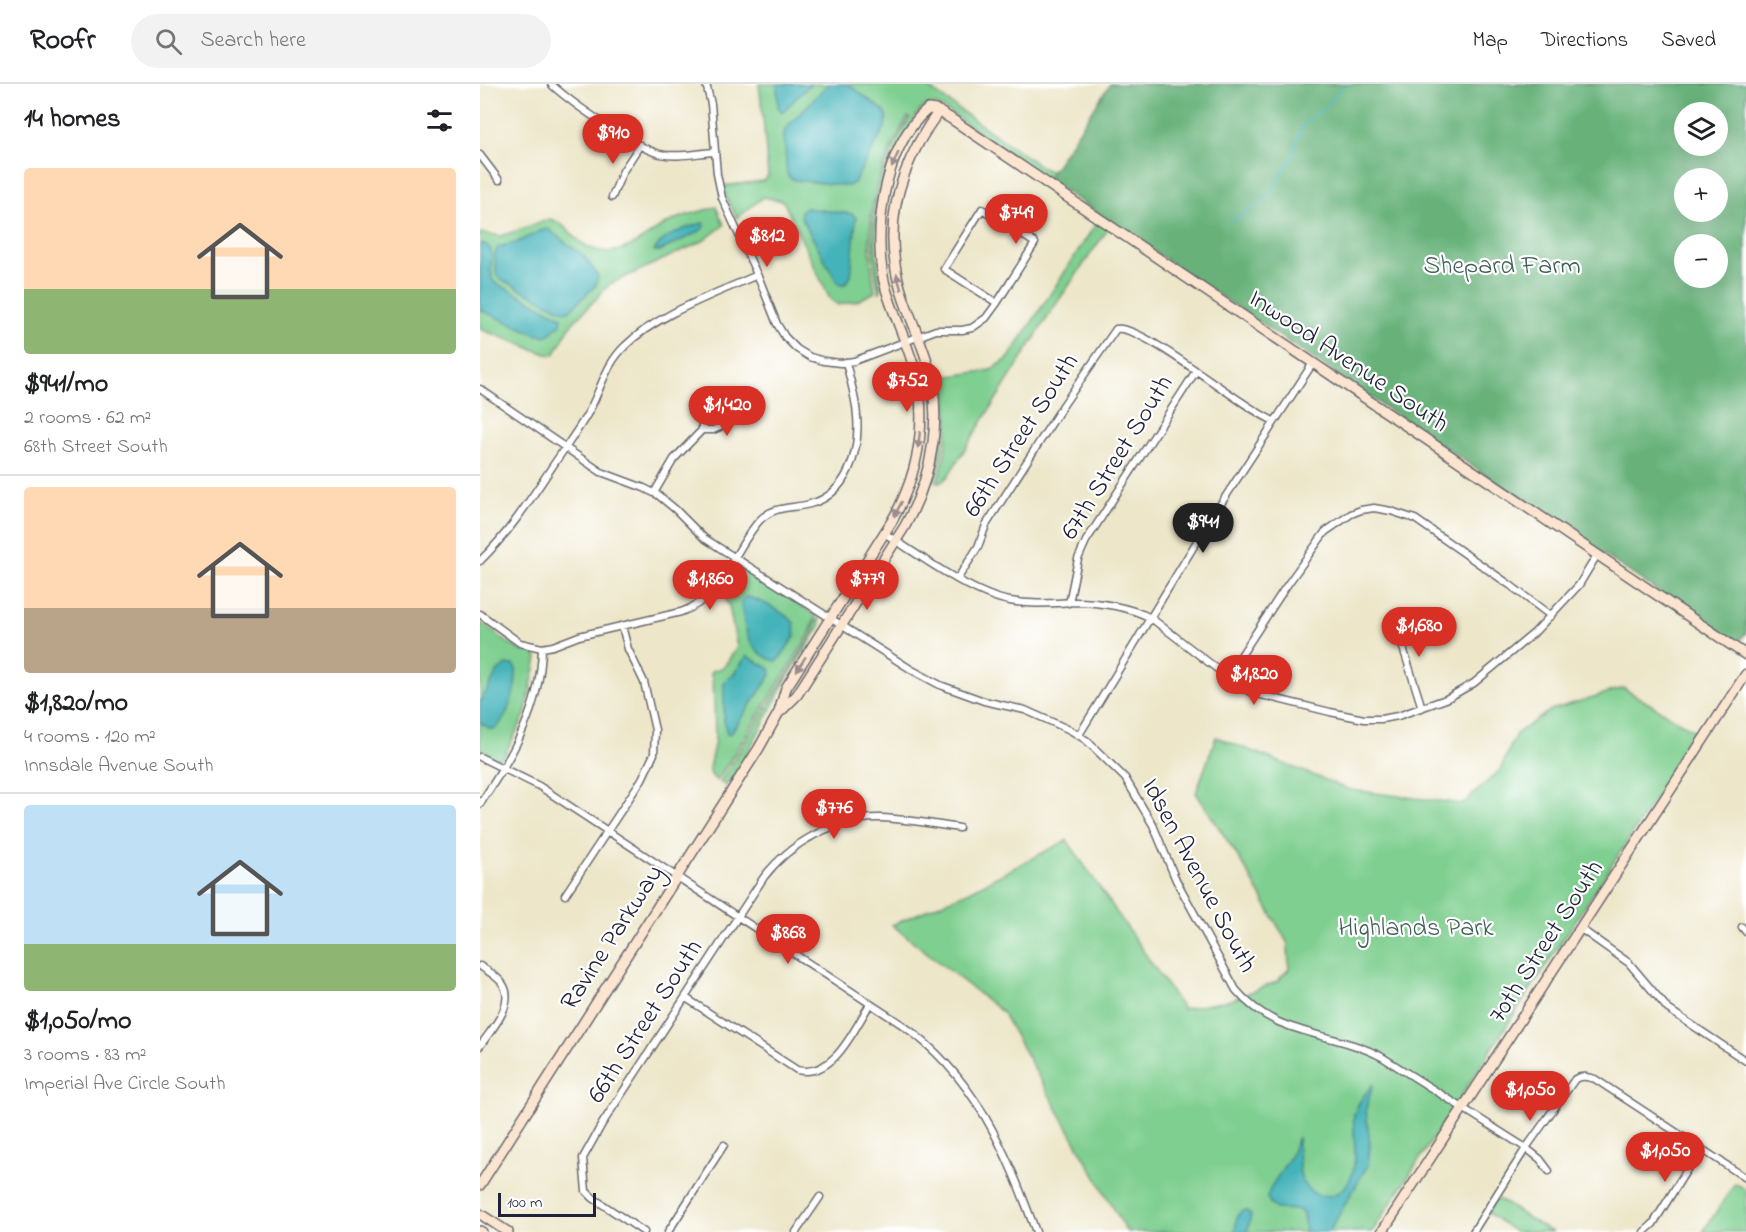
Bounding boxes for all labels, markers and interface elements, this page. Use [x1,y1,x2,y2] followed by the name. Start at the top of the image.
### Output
[131,14,551,68] search box
[30,21,95,62] text: Roofr
[152,25,185,58] icon: search
[200,25,306,57] text: Search here
[1472,26,1508,56] text: Map
[1541,26,1628,56] text: Directions
[1661,26,1716,56] text: Saved
[24,101,120,139] text: 14 homes
[1674,102,1728,288] map controls
[1674,102,1728,156] button: layers
[423,104,456,137] icon: filters
[577,114,649,165] pin: $910
[596,119,630,148] text: $910
[890,151,900,169] one-way arrow
[1674,168,1728,222] button: +
[980,194,1052,245] pin: $749
[999,199,1033,228] text: $749
[186,207,294,315] icon: home
[731,217,803,268] pin: $812
[749,222,785,251] text: $812
[1674,234,1728,288] button: −
[1423,248,1581,286] park label: Shepard Farm
[894,273,903,291] one-way arrow
[1240,281,1456,443] street label: Inwood Avenue South
[955,347,1089,525] street label: 66th Street South
[871,362,943,413] pin: $752
[24,366,108,404] text: $941/mo
[886,367,928,396] text: $752
[1052,368,1184,548] street label: 67th Street South
[678,386,776,437] pin: $1,420
[703,391,751,420] text: $1,420
[24,404,151,433] text: 2 rooms · 62 m²
[914,431,924,450] one-way arrow
[24,433,168,462] text: 68th Street South
[893,501,903,518] one-way arrow
[1167,503,1239,554] pin: $941
[1187,508,1219,537] text: $941
[186,526,294,634] icon: home
[661,560,759,611] pin: $1,860
[831,560,903,611] pin: $779
[687,565,733,594] text: $1,860
[850,565,884,594] text: $779
[1370,607,1468,658] pin: $1,680
[1396,612,1442,641] text: $1,680
[1205,655,1303,706] pin: $1,820
[795,656,806,672] one-way arrow
[1230,660,1278,689] text: $1,820
[24,685,128,723] text: $1,820/mo
[24,723,156,752] text: 4 rooms · 120 m²
[24,752,214,781] text: Innsdale Avenue South
[1131,772,1265,980] street label: Idsen Avenue South
[798,789,870,840] pin: $776
[815,794,853,823] text: $776
[186,844,294,952] icon: home
[1480,853,1614,1031] street label: 70th Street South
[552,858,674,1018] street label: Ravine Parkway
[1338,910,1494,948] park label: Highlands Park
[752,914,824,965] pin: $868
[770,919,806,948] text: $868
[579,933,713,1111] street label: 66th Street South
[24,1003,132,1041] text: $1,050/mo
[24,1041,146,1070] text: 3 rooms · 83 m²
[24,1070,225,1099] text: Imperial Ave Circle South
[1481,1071,1579,1122] pin: $1,050
[1505,1076,1555,1105] text: $1,050
[1616,1132,1714,1183] pin: $1,050
[1640,1137,1690,1166] text: $1,050
[498,1190,596,1218] scale bar
[507,1191,542,1215] text: 100 m

